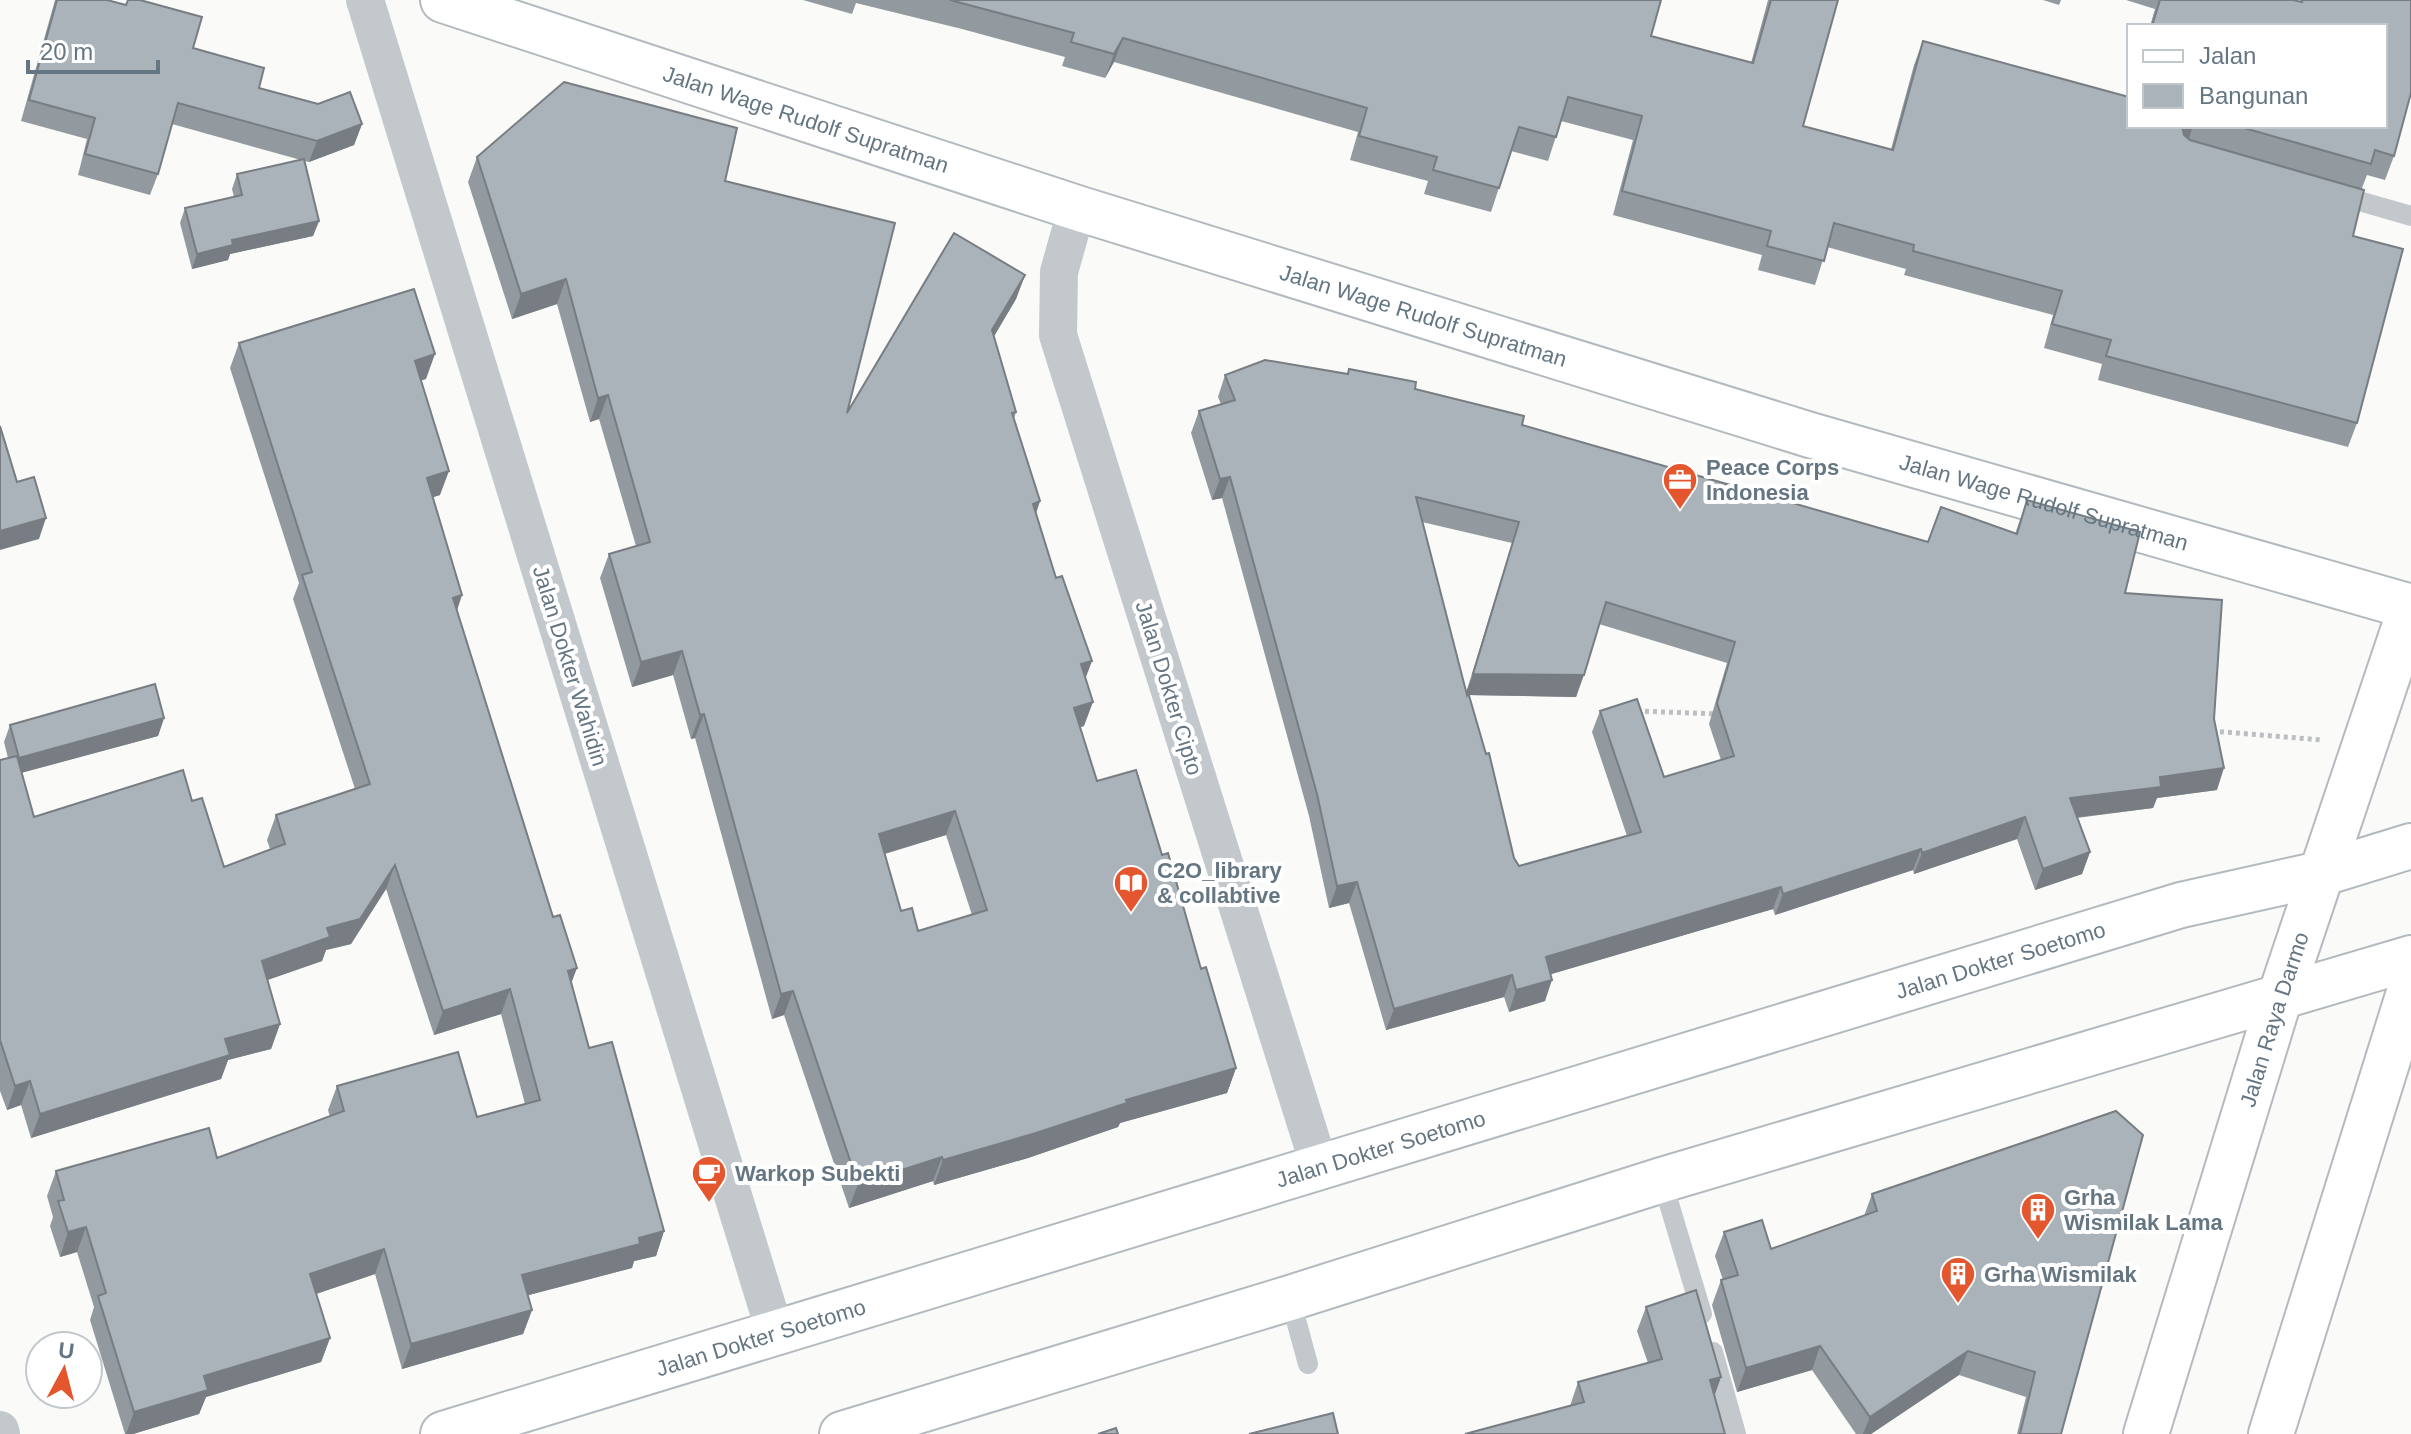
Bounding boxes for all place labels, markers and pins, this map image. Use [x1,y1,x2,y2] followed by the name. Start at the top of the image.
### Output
[1706,455,1839,505] place label: Peace Corps Indonesia
[1661,461,1699,511] office icon: Peace Corps Indonesia
[1157,858,1282,908] place label: C2O_library & collabtive
[1112,864,1150,914] library icon: C2O_library & collabtive
[690,1154,728,1204] cafe icon: Warkop Subekti
[735,1161,900,1186] place label: Warkop Subekti
[2064,1185,2224,1235] place label: Grha Wismilak Lama
[2019,1191,2057,1241] building icon: Grha Wismilak Lama
[1939,1255,1977,1305] building icon: Grha Wismilak
[1984,1262,2137,1287] place label: Grha Wismilak

